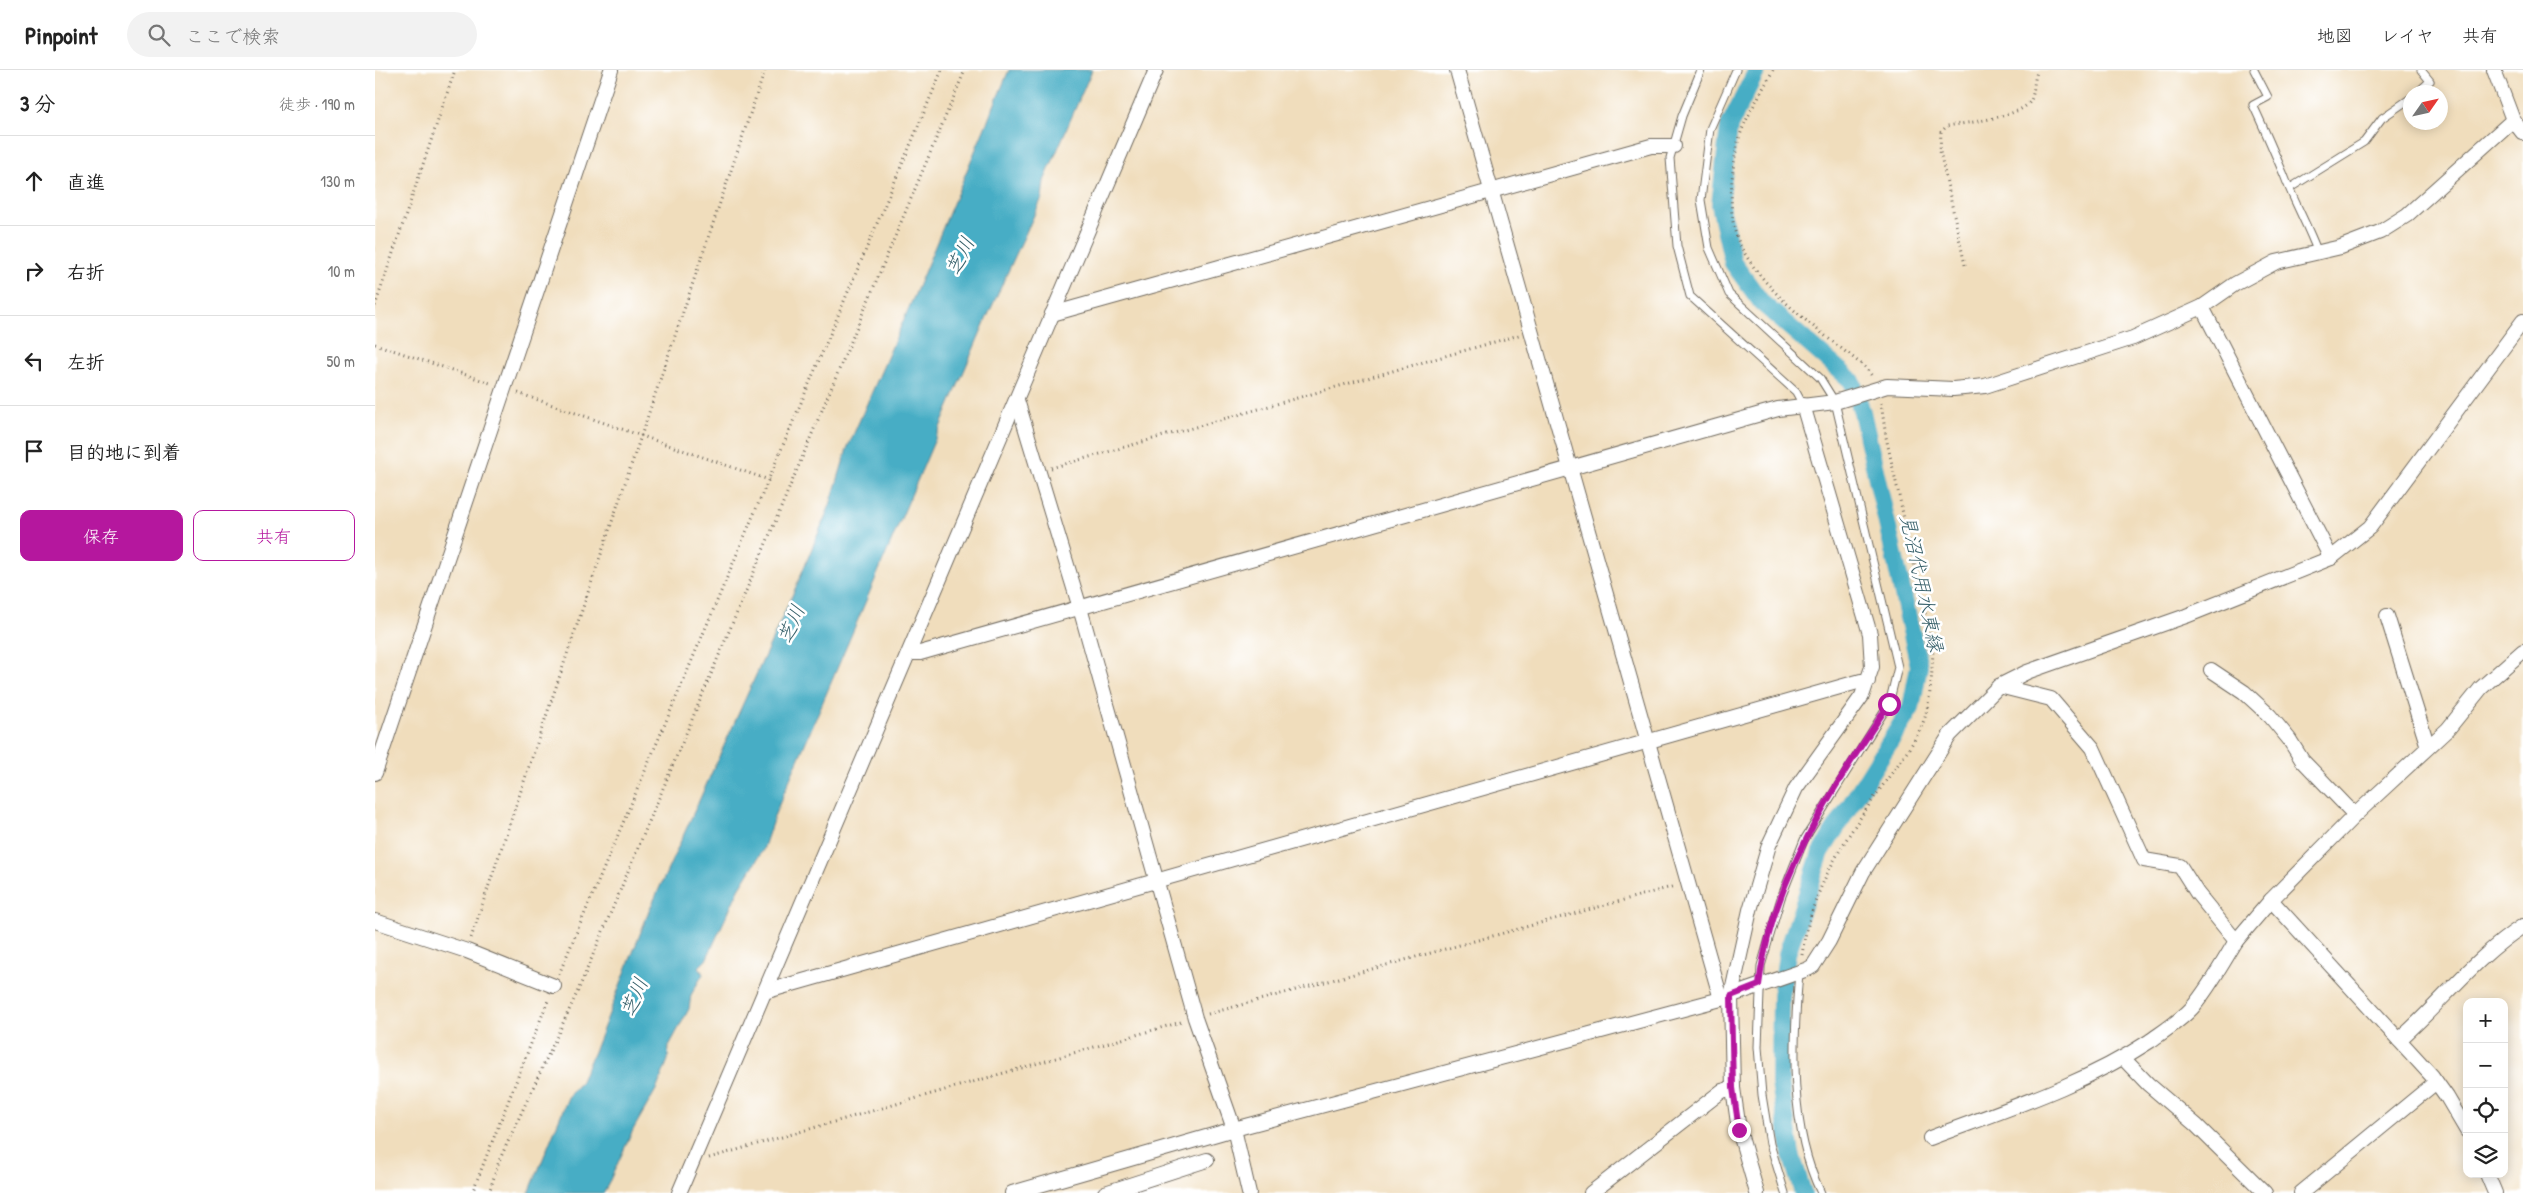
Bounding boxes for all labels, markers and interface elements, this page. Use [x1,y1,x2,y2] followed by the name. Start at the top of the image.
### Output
[127,12,477,57] search box
[25,19,97,51] text: Pinpoint
[145,21,173,49] icon: search
[185,23,280,49] text: ここで検索
[2317,23,2353,48] text: 地図
[2381,23,2434,48] text: レイヤ
[2462,23,2498,48] text: 共有
[2403,85,2448,130] north arrow
[20,89,55,118] text: 3 分
[279,93,355,115] text: 徒歩 · 190 m
[20,167,48,195] icon: ahead
[67,169,105,195] text: 直進
[320,170,355,192] text: 130 m
[939,232,980,280] water label: 芝川
[20,257,48,285] icon: right
[67,259,105,285] text: 右折
[327,260,355,282] text: 10 m
[20,347,48,375] icon: left
[67,349,105,375] text: 左折
[327,350,355,372] text: 50 m
[20,437,48,465] icon: arrive
[67,439,181,465] text: 目的地に到着
[20,510,183,561] button: 保存
[193,510,355,561] button: 共有
[1895,512,1951,656] water label: 見沼代用水東縁
[770,600,811,647] water label: 芝川
[1878,693,1901,716] route start
[613,973,654,1020] water label: 芝川
[2463,998,2508,1178] map controls
[2463,998,2508,1043] button: +
[2463,1043,2508,1088] button: −
[2463,1088,2508,1133] button: locate
[1728,1119,1751,1142] route end
[2463,1133,2508,1178] button: layers

